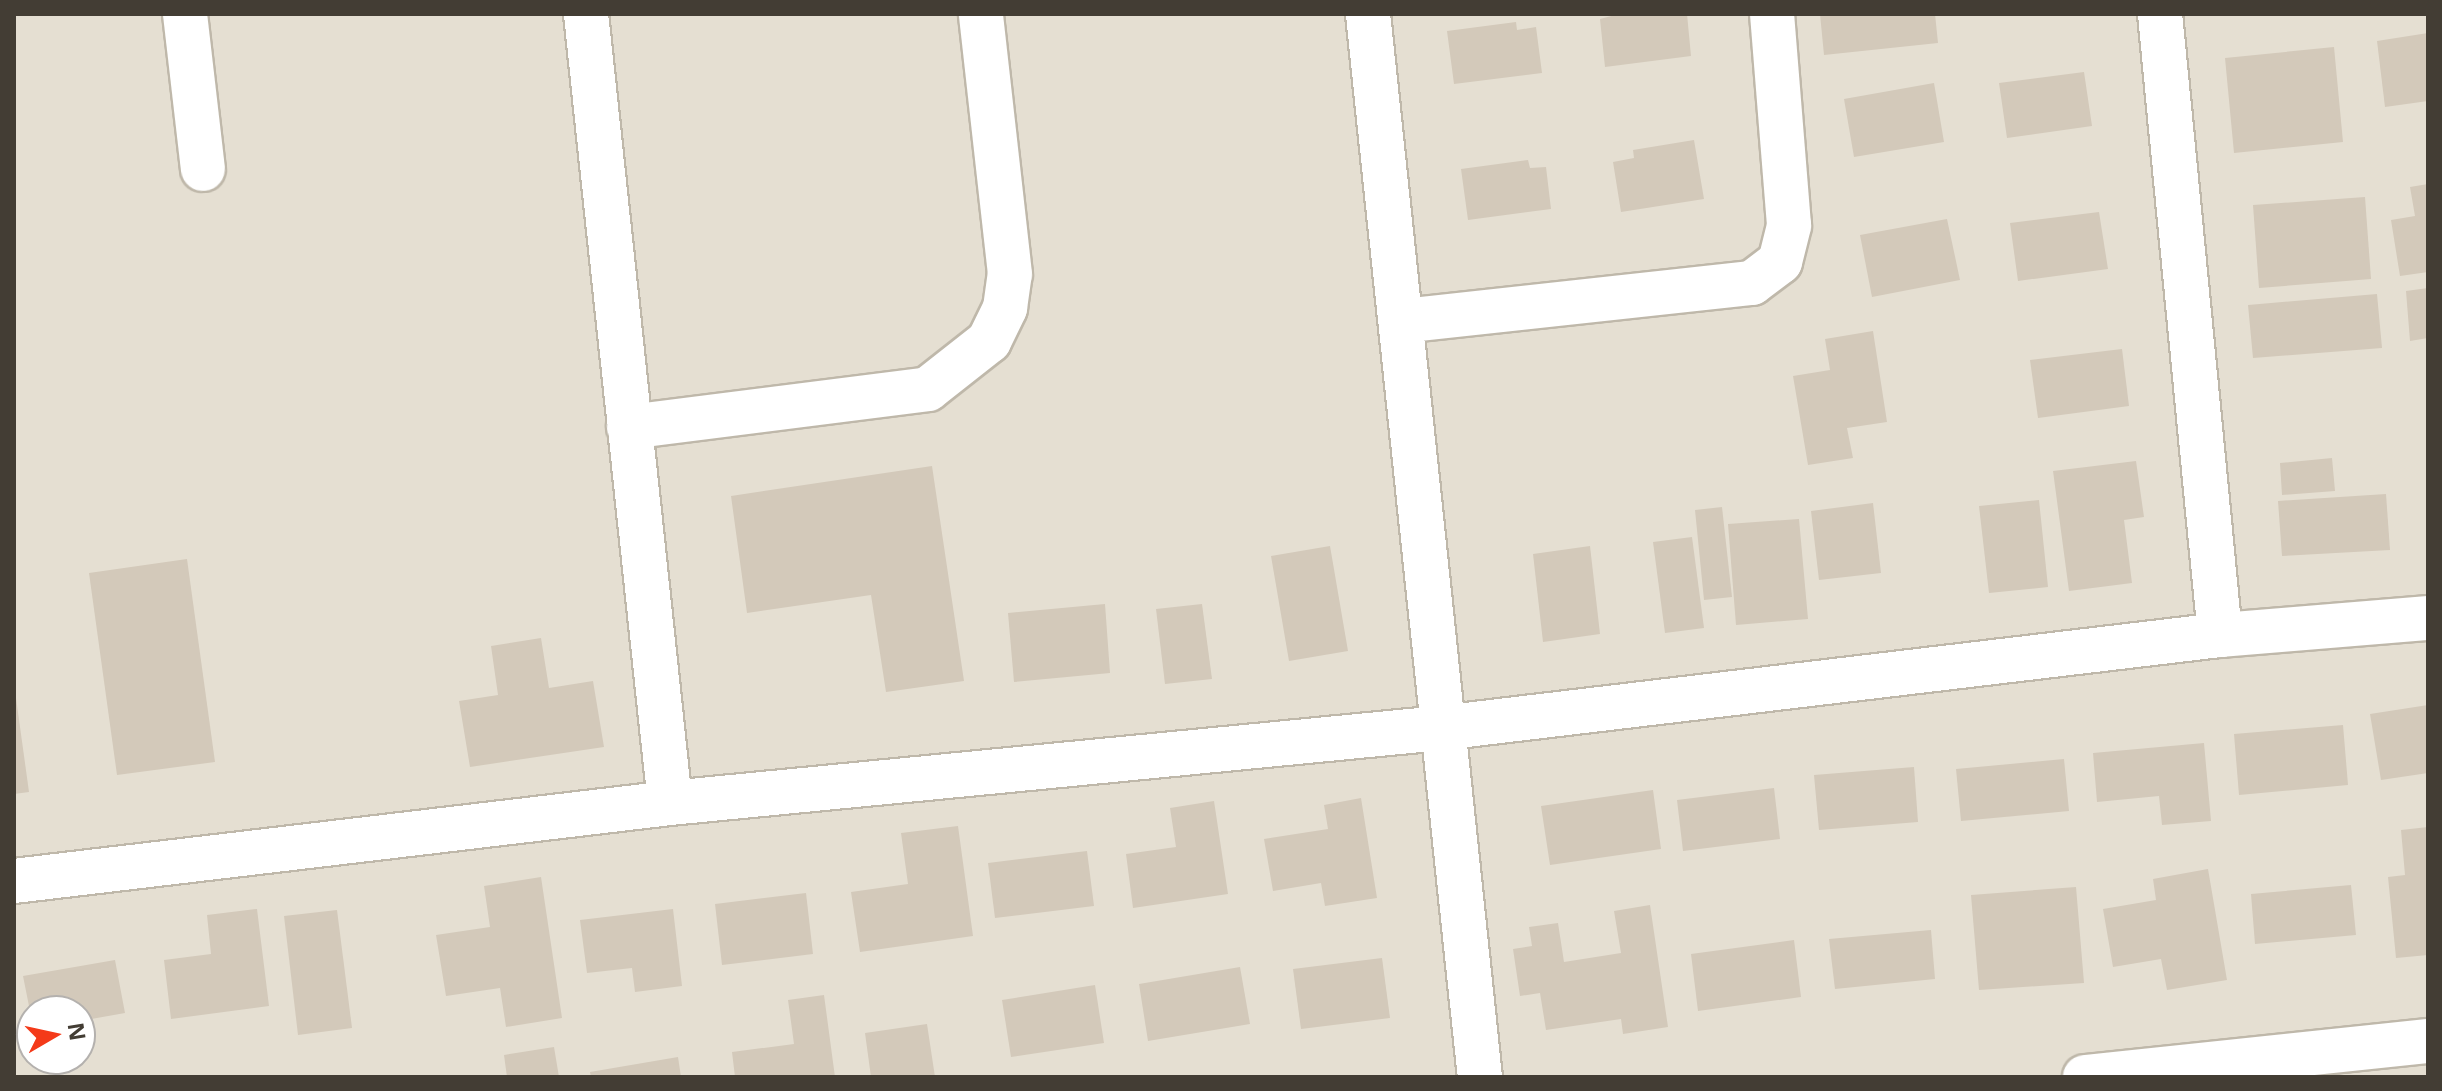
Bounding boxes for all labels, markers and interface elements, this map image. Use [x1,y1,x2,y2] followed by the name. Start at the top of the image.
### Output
[16,995,96,1075] north arrow
[62,1020,94,1043] text: N

